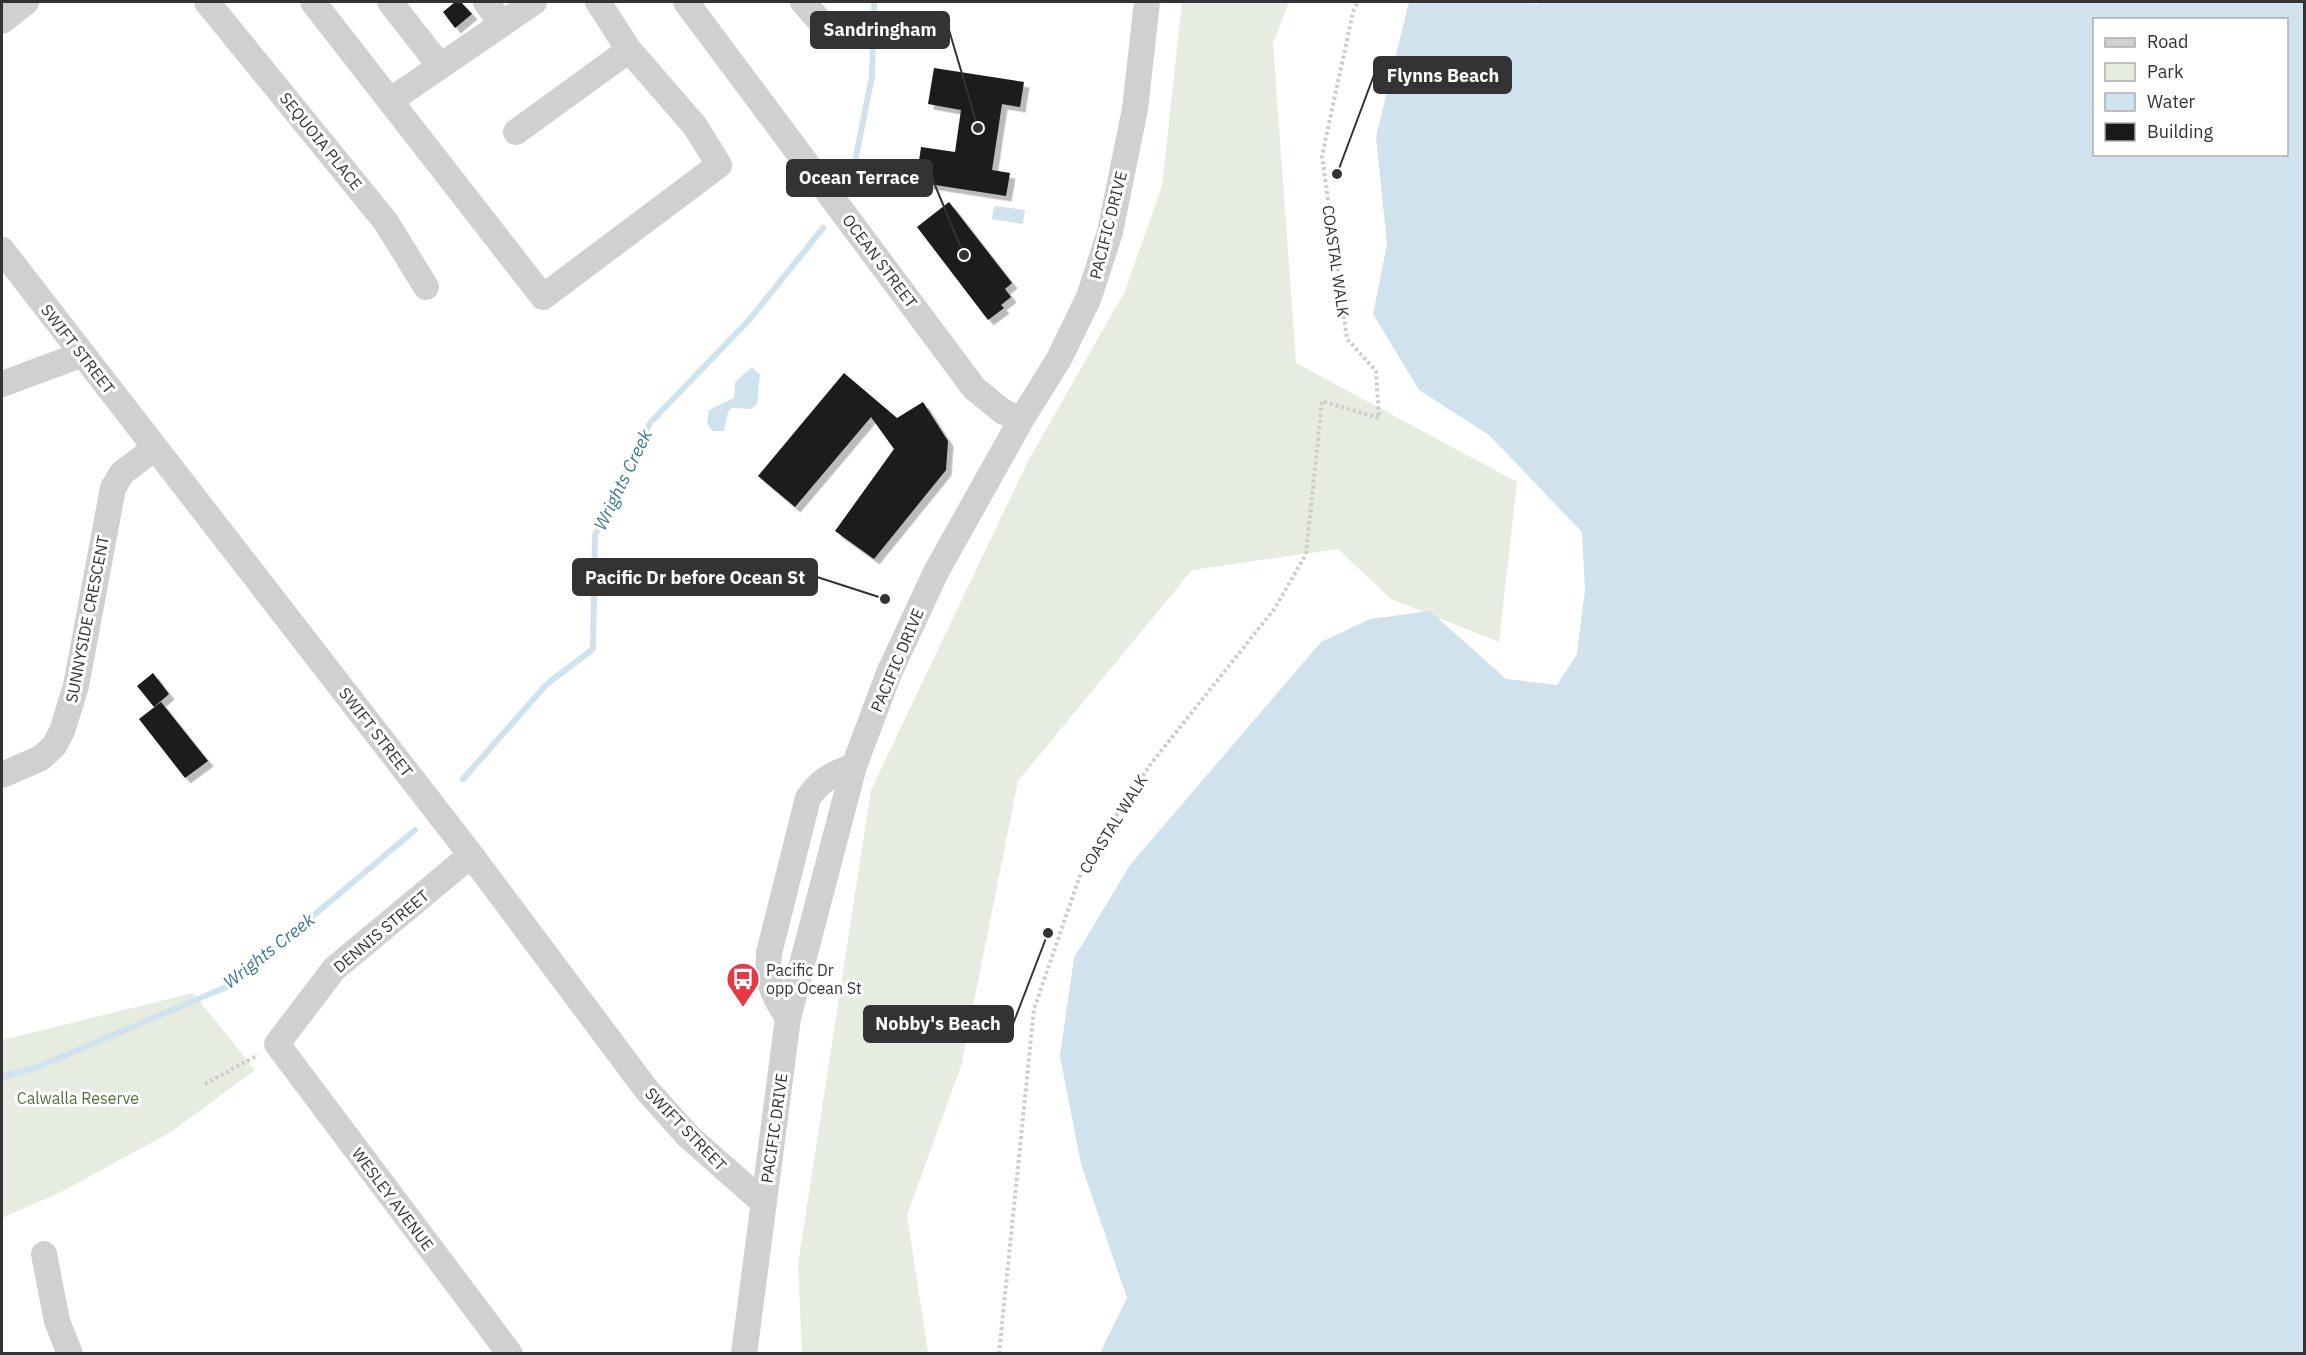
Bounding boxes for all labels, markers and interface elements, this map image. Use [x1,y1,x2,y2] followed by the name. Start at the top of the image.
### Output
[811,12,949,48] callout: Sandringham
[823,18,937,41] text: Sandringham
[2093,18,2288,156] legend
[2147,30,2188,53] text: Road
[1374,57,1511,93] callout: Flynns Beach
[2147,60,2184,83] text: Park
[1387,64,1499,87] text: Flynns Beach
[276,88,366,194] street label: SEQUOIA PLACE
[2147,90,2196,113] text: Water
[2147,120,2214,143] text: Building
[787,160,932,196] callout: Ocean Terrace
[799,166,919,189] text: Ocean Terrace
[1085,169,1131,281] street label: PACIFIC DRIVE
[1318,204,1354,318] street label: COASTAL WALK
[838,210,922,312] street label: OCEAN STREET
[37,300,119,398] street label: SWIFT STREET
[588,425,657,534] water label: Wrights Creek
[61,534,113,704] street label: SUNNYSIDE CRESCENT
[573,559,817,595] callout: Pacific Dr before Ocean St
[585,566,805,589] text: Pacific Dr before Ocean St
[866,605,928,715] street label: PACIFIC DRIVE
[335,683,417,781] street label: SWIFT STREET
[1075,771,1151,877] street label: COASTAL WALK
[329,885,433,977] street label: DENNIS STREET
[218,907,319,993] water label: Wrights Creek
[766,960,862,998] place label: Pacific Dr opp Ocean St
[725,961,761,1008] bus stop icon: Pacific Dr opp Ocean St
[864,1006,1013,1042] callout: Nobby's Beach
[875,1012,1001,1035] text: Nobby's Beach
[756,1072,792,1184] street label: PACIFIC DRIVE
[641,1083,731,1175] street label: SWIFT STREET
[17,1088,139,1108] park label: Calwalla Reserve
[348,1144,438,1254] street label: WESLEY AVENUE

